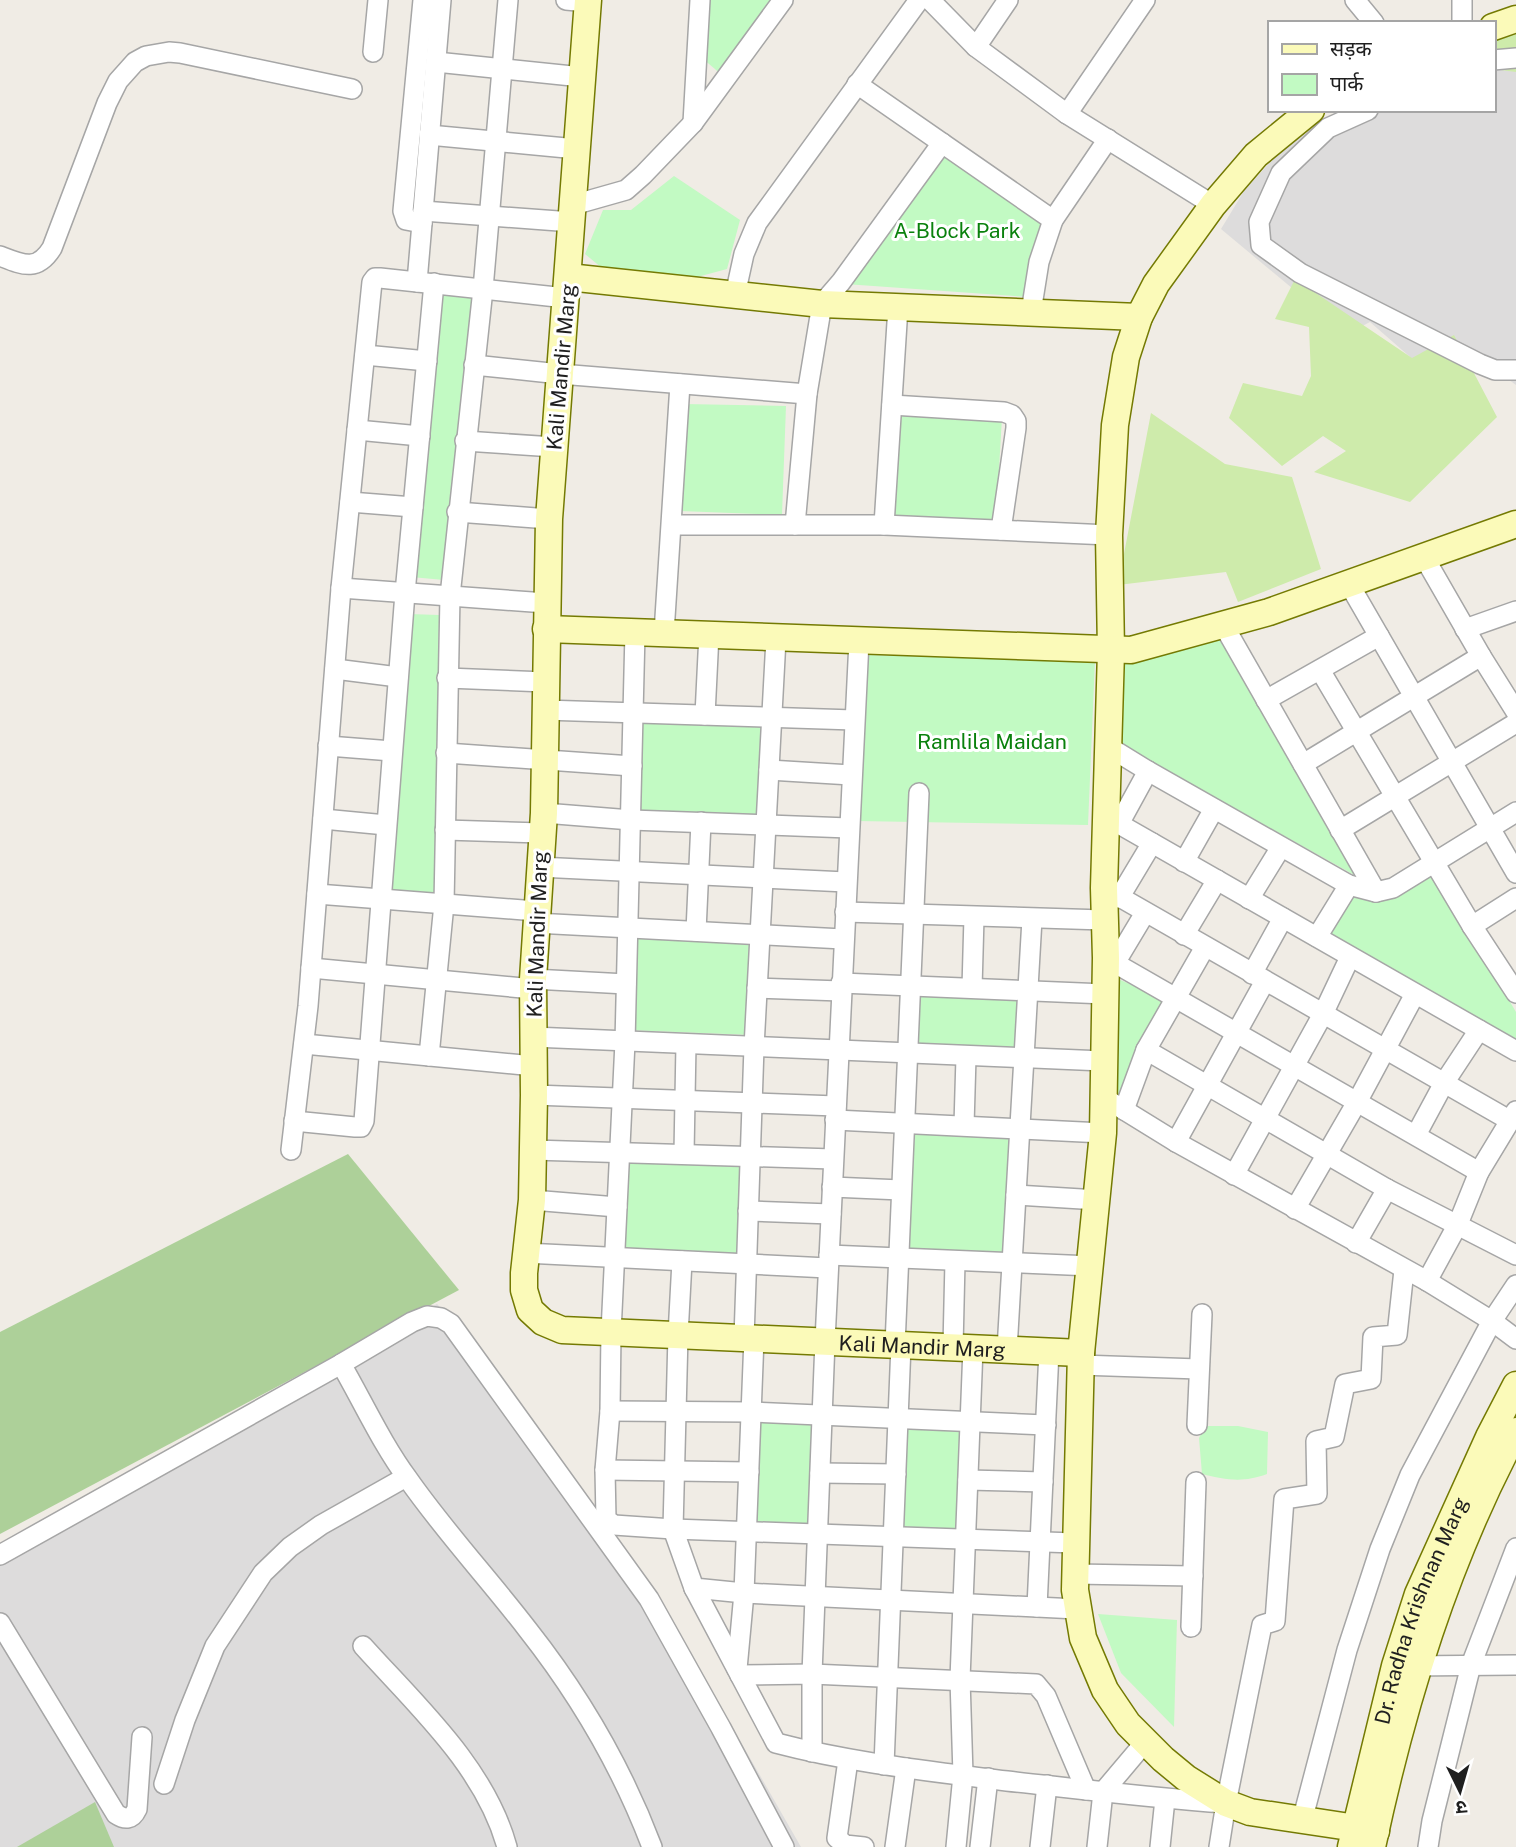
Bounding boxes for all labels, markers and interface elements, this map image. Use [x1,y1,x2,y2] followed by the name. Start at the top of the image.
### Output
[1268,21,1495,112] legend
[1330,36,1372,61] text: सड़क
[1330,71,1364,96] text: पार्क
[894,218,1021,243] park label: A-Block Park
[541,283,581,451] street label: Kali Mandir Marg
[917,729,1067,754] park label: Ramlila Maidan
[522,850,552,1018] street label: Kali Mandir Marg
[838,1330,1006,1362] street label: Kali Mandir Marg
[1369,1493,1473,1727] street label: Dr. Radha Krishnan Marg
[1425,1756,1495,1826] north arrow
[1454,1796,1468,1819] text: उ

